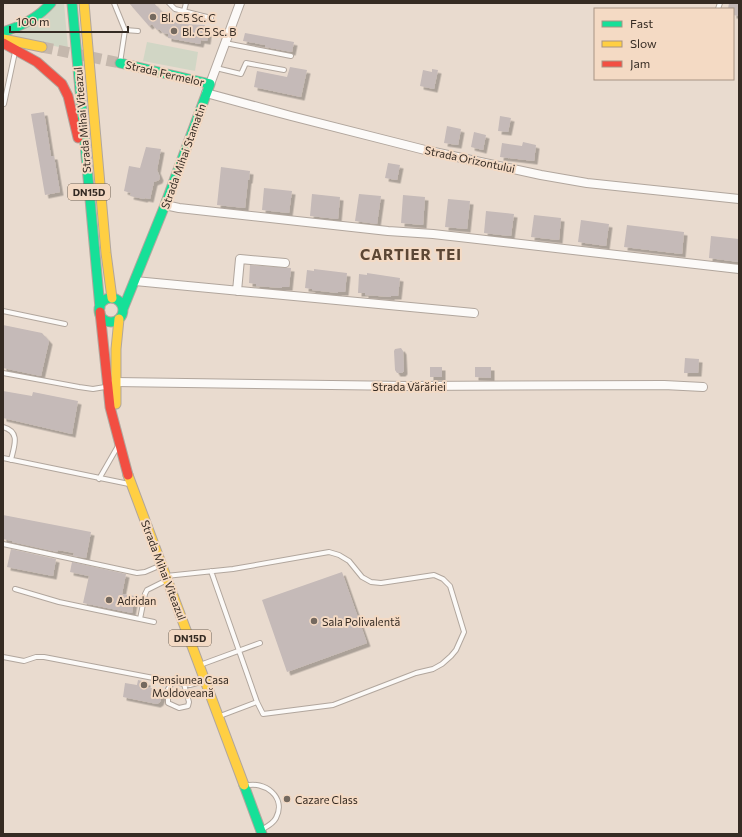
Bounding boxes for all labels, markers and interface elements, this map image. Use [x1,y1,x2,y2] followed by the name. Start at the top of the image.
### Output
[10,8,128,34] scale bar
[594,8,734,80] legend
[161,11,216,24] place label: Bl. C5 Sc. C
[148,12,158,22] marker: Bl. C5 Sc. C
[16,14,50,28] text: 100 m
[630,16,653,30] text: Fast
[182,25,236,38] place label: Bl. C5 Sc. B
[169,26,179,36] marker: Bl. C5 Sc. B
[630,36,657,50] text: Slow
[630,56,650,71] text: Jam
[124,58,206,89] street label: Strada Fermelor
[71,67,93,173] street label: Strada Mihai Viteazul
[158,102,208,210] street label: Strada Mihai Stamatin
[424,143,517,175] street label: Strada Orizontului
[68,184,110,200] road number: DN15D
[360,245,462,263] district label: CARTIER TEI
[372,380,446,393] street label: Strada Vărăriei
[139,518,189,622] street label: Strada Mihai Viteazul
[117,594,156,607] place label: Adridan
[104,595,114,605] marker: Adridan
[322,615,400,628] place label: Sala Polivalentă
[309,616,319,626] marker: Sala Polivalentă
[169,630,211,646] road number: DN15D
[152,673,229,699] place label: Pensiunea Casa Moldoveană
[139,680,149,690] marker: Pensiunea Casa Moldoveană
[295,793,358,806] place label: Cazare Class
[282,794,292,804] marker: Cazare Class

